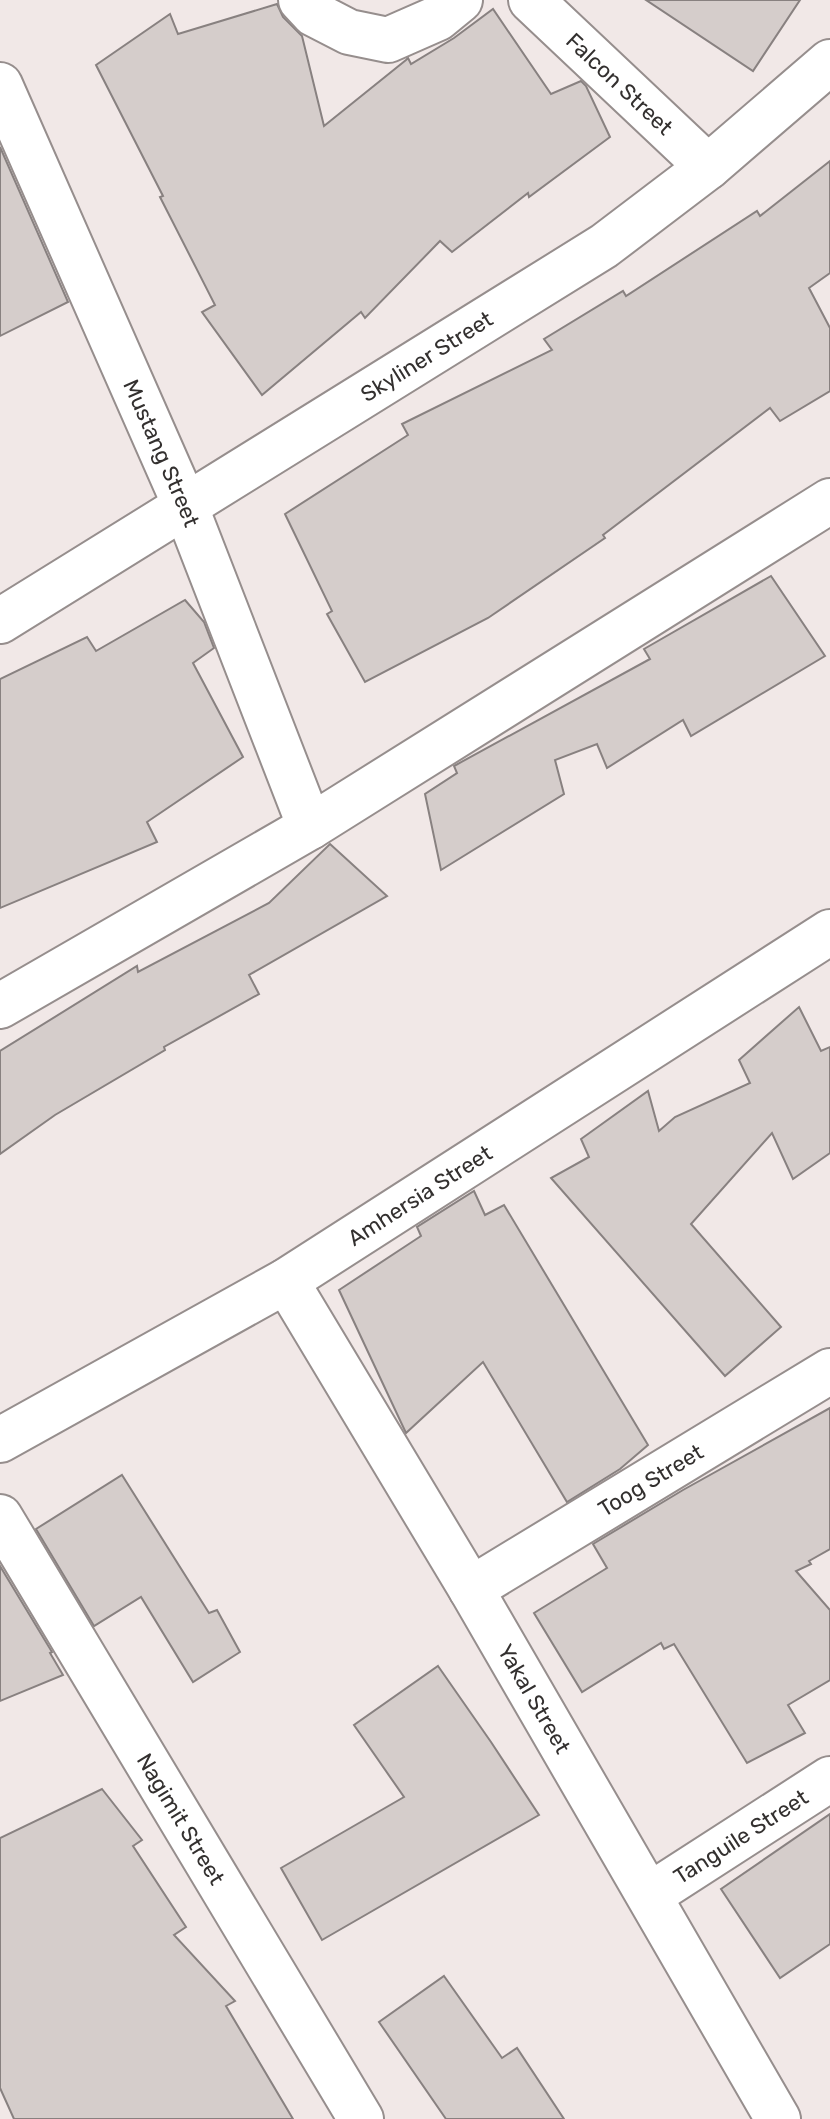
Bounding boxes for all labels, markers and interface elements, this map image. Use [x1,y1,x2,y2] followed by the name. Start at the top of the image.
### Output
[560,27,679,141] street label: Falcon Street
[356,305,498,408] street label: Skyliner Street
[117,375,205,531] street label: Mustang Street
[343,1139,497,1252] street label: Amhersia Street
[593,1438,709,1523] street label: Toog Street
[492,1639,577,1759] street label: Yakal Street
[131,1749,231,1890] street label: Nagimit Street
[669,1783,814,1890] street label: Tanguile Street

